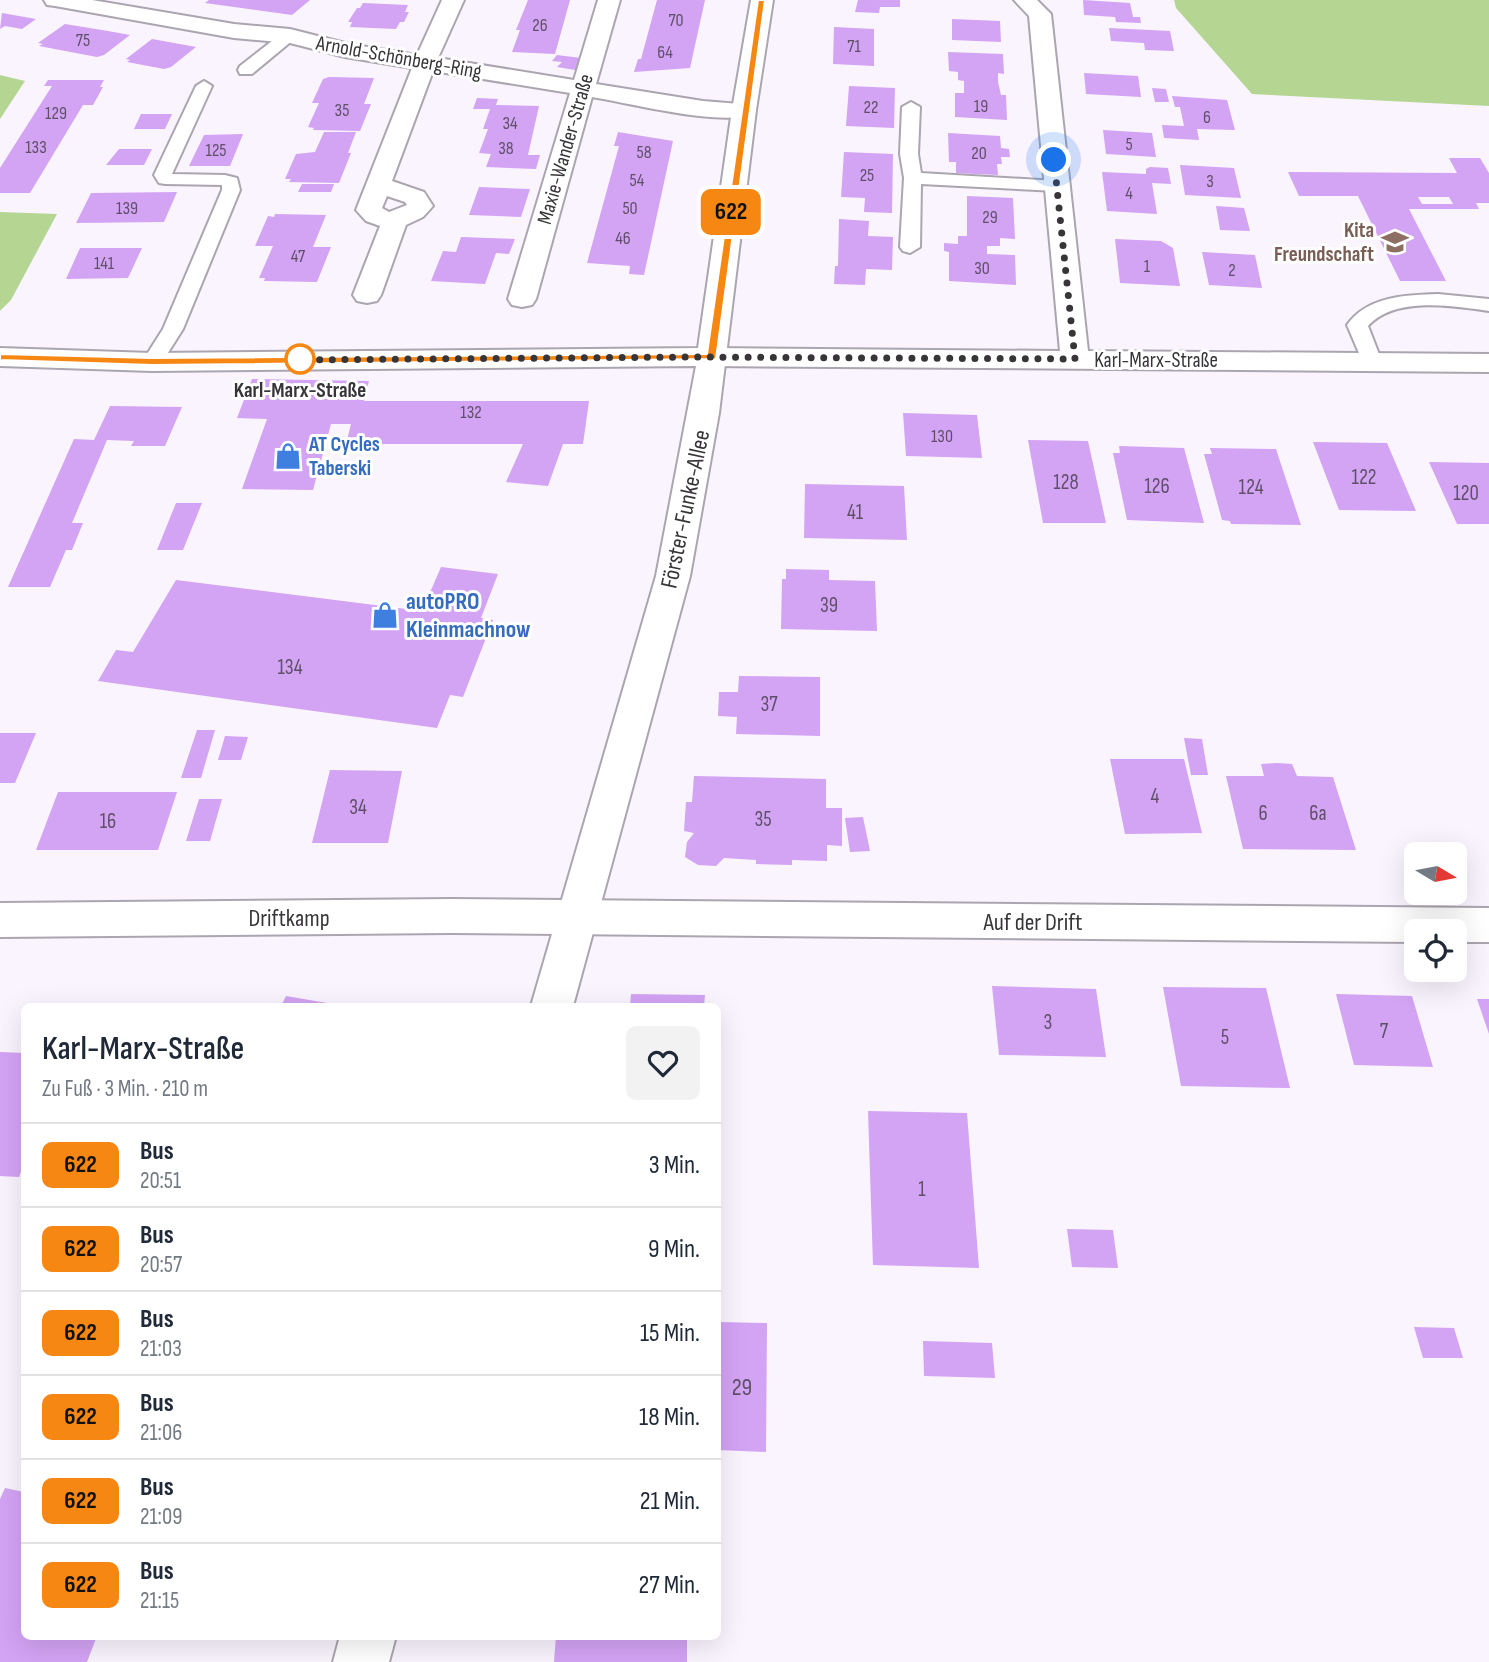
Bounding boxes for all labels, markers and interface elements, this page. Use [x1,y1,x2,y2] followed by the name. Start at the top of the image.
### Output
[668,10,684,31] house number: 70
[532,15,548,36] house number: 26
[76,30,90,51] house number: 75
[313,30,484,84] street label: Arnold-Schönberg-Ring
[847,36,861,57] house number: 71
[657,42,673,63] house number: 64
[532,71,599,227] street label: Maxie-Wander-Straße
[974,96,988,117] house number: 19
[864,97,878,118] house number: 22
[335,100,349,121] house number: 35
[45,103,67,124] house number: 129
[1203,107,1211,128] house number: 6
[502,113,518,134] house number: 34
[1125,134,1133,155] house number: 5
[25,137,47,158] house number: 133
[498,138,514,159] house number: 38
[205,140,227,161] house number: 125
[636,142,652,163] house number: 58
[1036,142,1071,177] your location
[971,143,987,164] house number: 20
[860,165,874,186] house number: 25
[630,170,645,191] house number: 54
[1206,171,1214,192] house number: 3
[1125,183,1133,204] house number: 4
[691,189,771,235] line badge: 622
[715,197,747,226] text: 622
[116,198,138,219] house number: 139
[622,198,638,219] house number: 50
[982,207,998,228] house number: 29
[1274,218,1374,267] place label: Kita Freundschaft
[1380,227,1410,257] school or university icon: Kita Freundschaft
[615,228,631,249] house number: 46
[291,246,306,267] house number: 47
[94,253,115,274] house number: 141
[1144,256,1151,277] house number: 1
[974,258,990,279] house number: 30
[1228,260,1236,281] house number: 2
[285,344,315,374] marker: Karl-Marx-Straße
[1094,348,1218,373] street label: Karl-Marx-Straße
[234,378,366,403] place label: Karl-Marx-Straße
[460,402,482,423] house number: 132
[931,426,953,447] house number: 130
[655,427,716,591] street label: Förster-Funke-Allee
[308,432,380,481] place label: AT Cycles Taberski
[273,441,303,471] shop icon: AT Cycles Taberski
[1352,465,1376,490] house number: 122
[1053,470,1079,495] house number: 128
[1144,474,1170,499] house number: 126
[1239,475,1264,500] house number: 124
[1453,481,1479,506] house number: 120
[847,500,864,525] house number: 41
[406,587,531,644] place label: autoPRO Kleinmachnow
[820,593,838,618] house number: 39
[370,600,400,630] shop icon: autoPRO Kleinmachnow
[278,655,303,680] house number: 134
[760,692,778,717] house number: 37
[1151,784,1160,809] house number: 4
[349,795,367,820] house number: 34
[1258,801,1268,826] house number: 6
[1309,801,1327,826] house number: 6a
[754,807,772,832] house number: 35
[100,809,116,834] house number: 16
[1404,842,1466,905] north arrow
[1404,842,1467,982] map controls
[248,904,330,933] street label: Driftkamp
[983,908,1082,937] street label: Auf der Drift
[1404,919,1467,982] button: locate
[1044,1010,1052,1035] house number: 3
[1380,1019,1389,1044] house number: 7
[1221,1025,1229,1050] house number: 5
[626,1026,700,1100] button: heart
[42,1029,244,1069] text: Karl-Marx-Straße
[42,1075,208,1103] text: Zu Fuß · 3 Min. · 210 m
[140,1136,174,1167] text: Bus
[64,1150,97,1179] text: 622
[649,1150,700,1181] text: 3 Min.
[140,1167,181,1195] text: 20:51
[918,1177,926,1202] house number: 1
[140,1220,174,1251] text: Bus
[64,1234,97,1263] text: 622
[648,1234,700,1265] text: 9 Min.
[140,1251,182,1279] text: 20:57
[140,1304,174,1335] text: Bus
[64,1318,97,1347] text: 622
[640,1318,700,1349] text: 15 Min.
[140,1335,182,1363] text: 21:03
[732,1373,752,1402] house number: 29
[140,1388,174,1419] text: Bus
[64,1402,97,1431] text: 622
[639,1402,700,1433] text: 18 Min.
[140,1419,182,1447] text: 21:06
[140,1472,174,1503] text: Bus
[64,1486,97,1515] text: 622
[640,1486,700,1517] text: 21 Min.
[140,1503,182,1531] text: 21:09
[140,1556,174,1587] text: Bus
[64,1570,97,1599] text: 622
[638,1570,700,1601] text: 27 Min.
[140,1587,179,1615] text: 21:15

